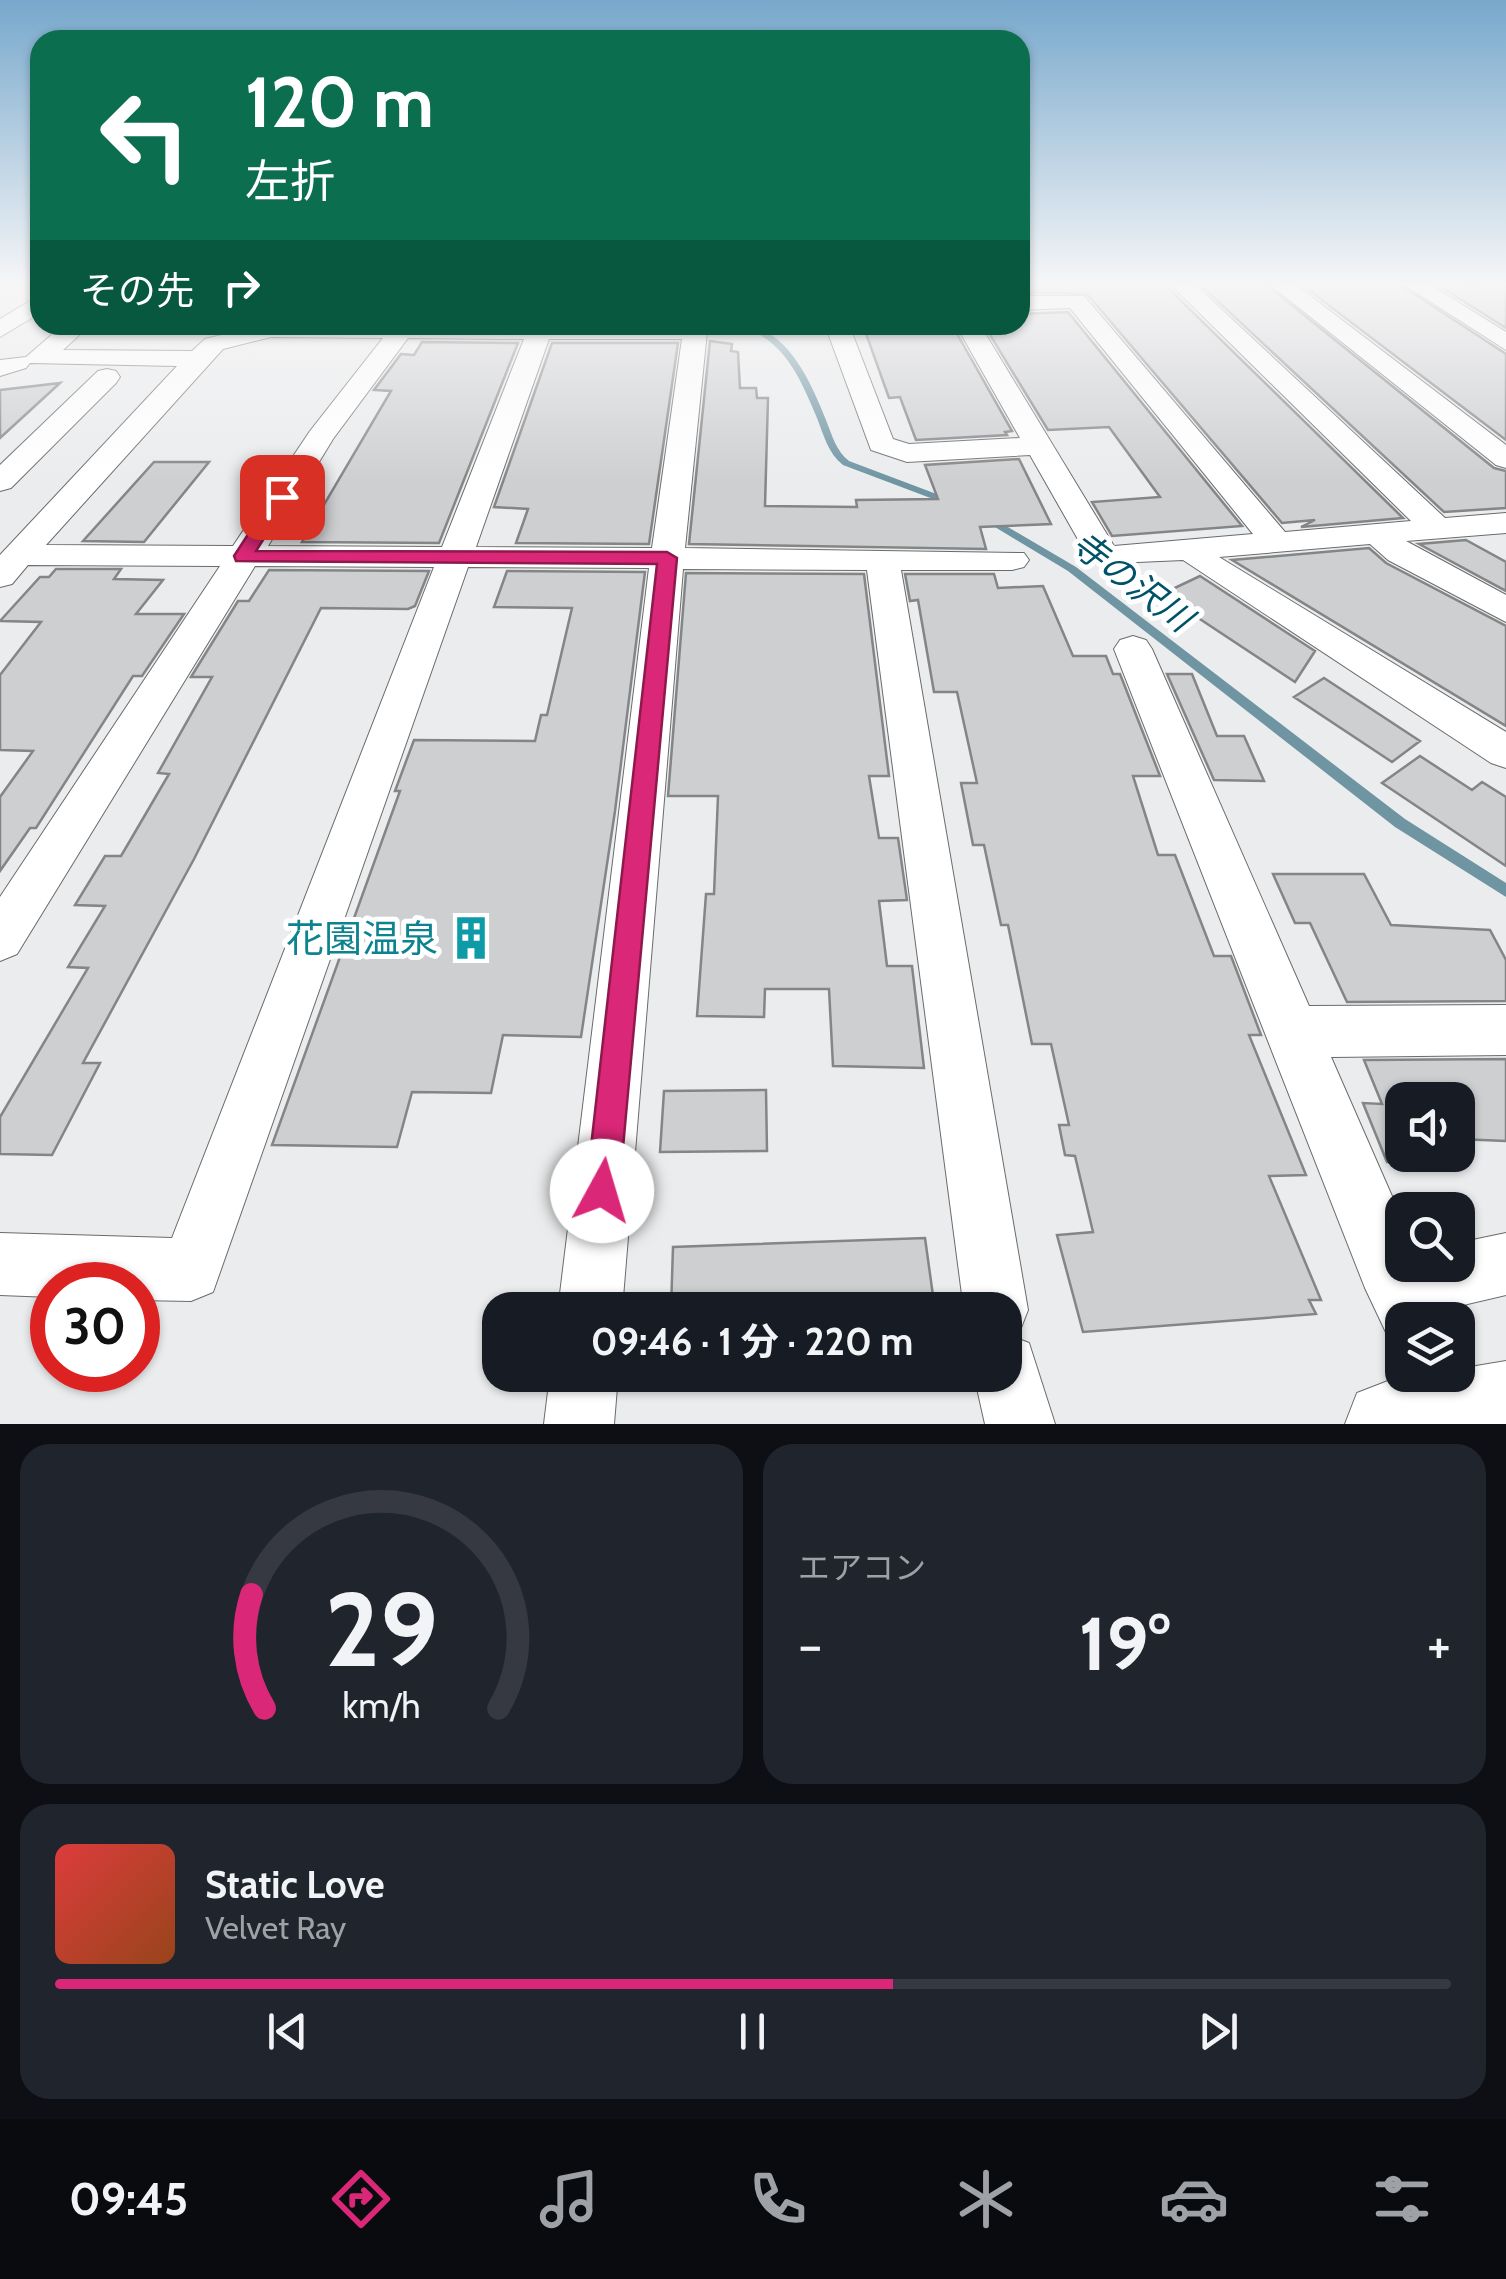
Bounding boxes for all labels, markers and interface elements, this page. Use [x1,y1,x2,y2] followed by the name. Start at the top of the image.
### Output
[245,59,434,145] text: 120 m
[80,70,210,200] icon: left
[245,154,335,208] text: 左折
[214,260,269,315] icon: right
[80,267,194,314] text: その先
[240,455,325,540] pin
[255,470,310,525] icon: arrive
[1063,522,1204,643] water label: 寺の沢川
[447,914,495,962] building icon: 花園温泉
[286,915,438,962] place label: 花園温泉
[1385,1082,1475,1392] map controls
[1385,1082,1475,1172] button: sound
[550,1139,654,1243] position arrow
[1385,1192,1475,1282] button: search
[30,1262,160,1392] speed limit sign: 30
[1385,1302,1475,1392] button: layers
[591,1318,913,1365] text: 09:46 · 1 分 · 220 m
[798,1548,926,1587] text: エアコン
[325,1566,438,1692] text: 29
[1079,1598,1170,1689] text: 19°
[798,1611,822,1678] text: −
[1427,1611,1451,1678] text: +
[342,1684,421,1727] text: km/h
[205,1861,384,1908] text: Static Love
[205,1908,346,1947] text: Velvet Ray
[260,2004,315,2059] icon: previous
[725,2004,780,2059] icon: pause
[1191,2004,1246,2059] icon: next
[326,2164,396,2234] icon: directions
[534,2164,604,2234] icon: music
[743,2164,813,2234] icon: phone
[951,2164,1021,2234] icon: climate
[1159,2164,1229,2234] icon: car
[1367,2164,1437,2234] icon: filters
[69,2172,188,2226] text: 09:45

